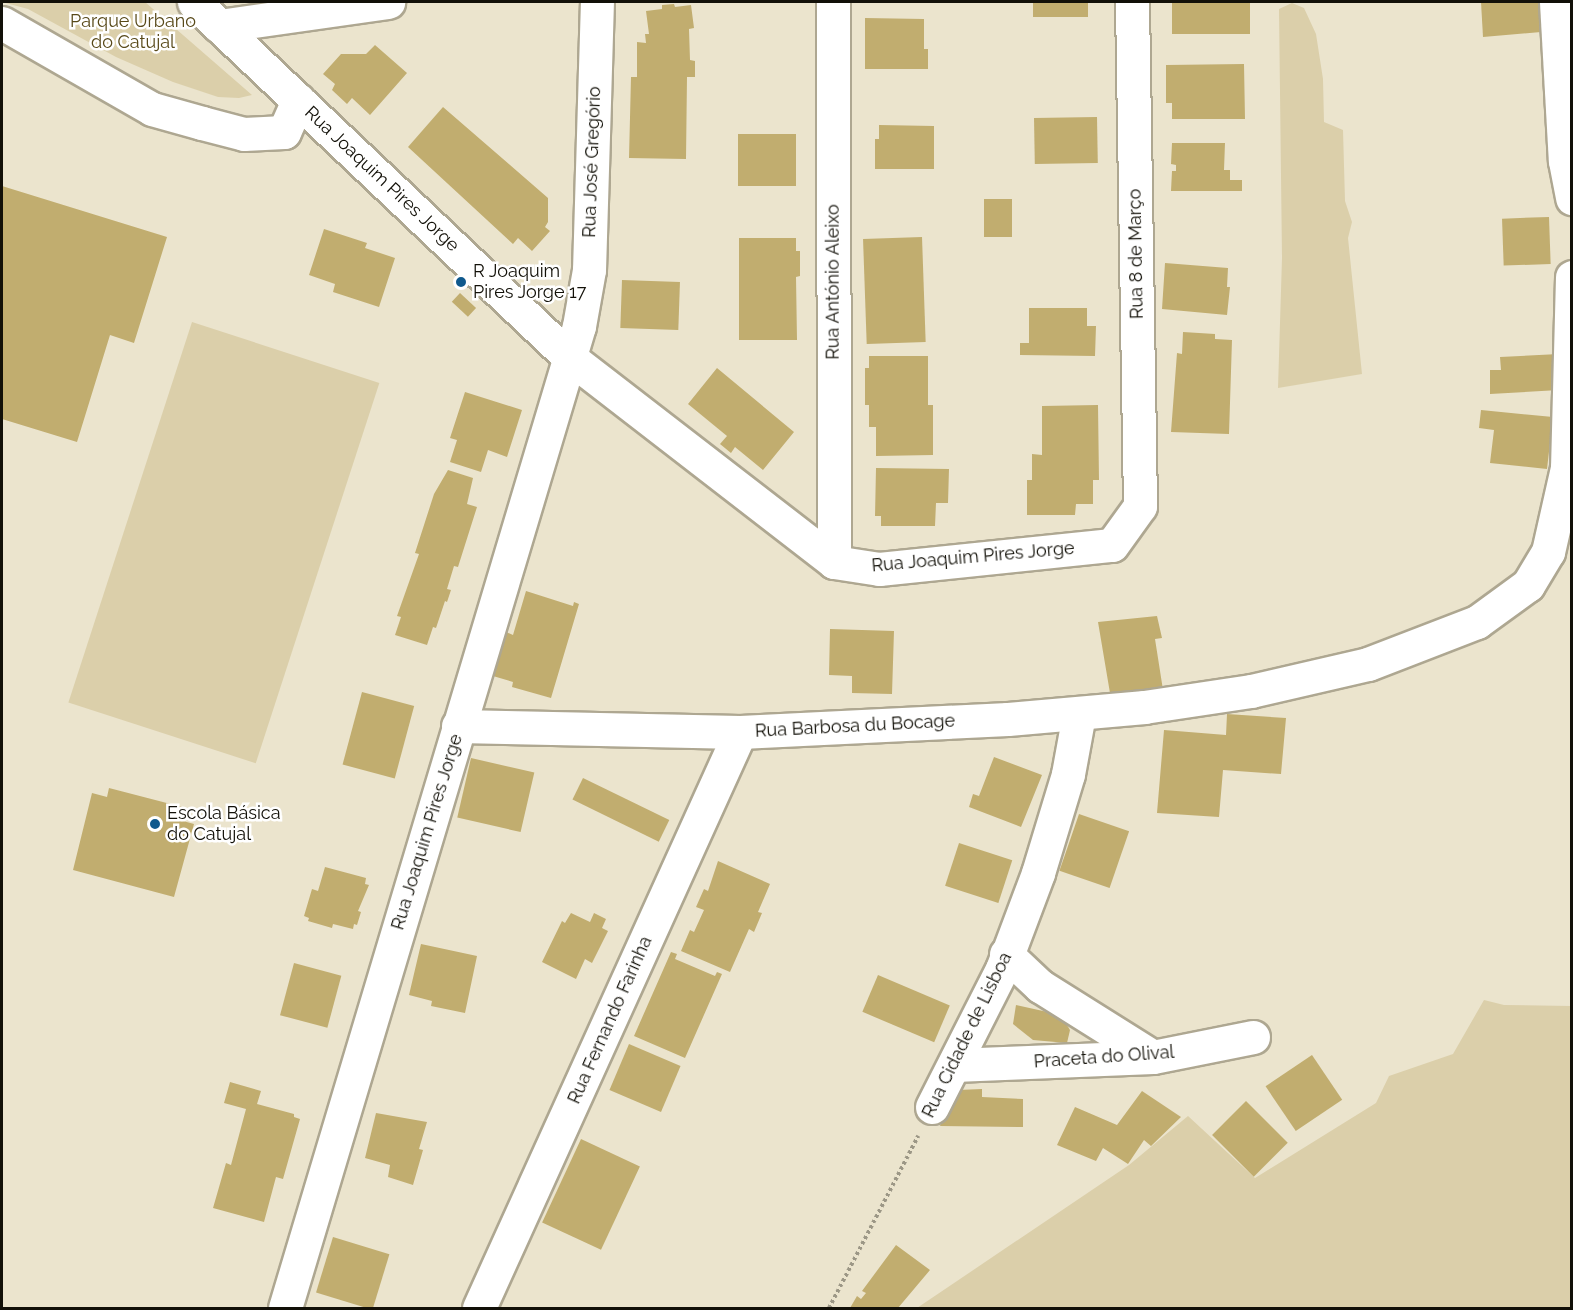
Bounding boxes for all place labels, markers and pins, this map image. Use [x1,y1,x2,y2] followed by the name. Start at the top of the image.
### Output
[473,261,587,304] place label: R Joaquim Pires Jorge 17
[454,275,468,289] marker: R Joaquim Pires Jorge 17
[167,803,281,846] place label: Escola Básica do Catujal
[148,817,162,831] marker: Escola Básica do Catujal

